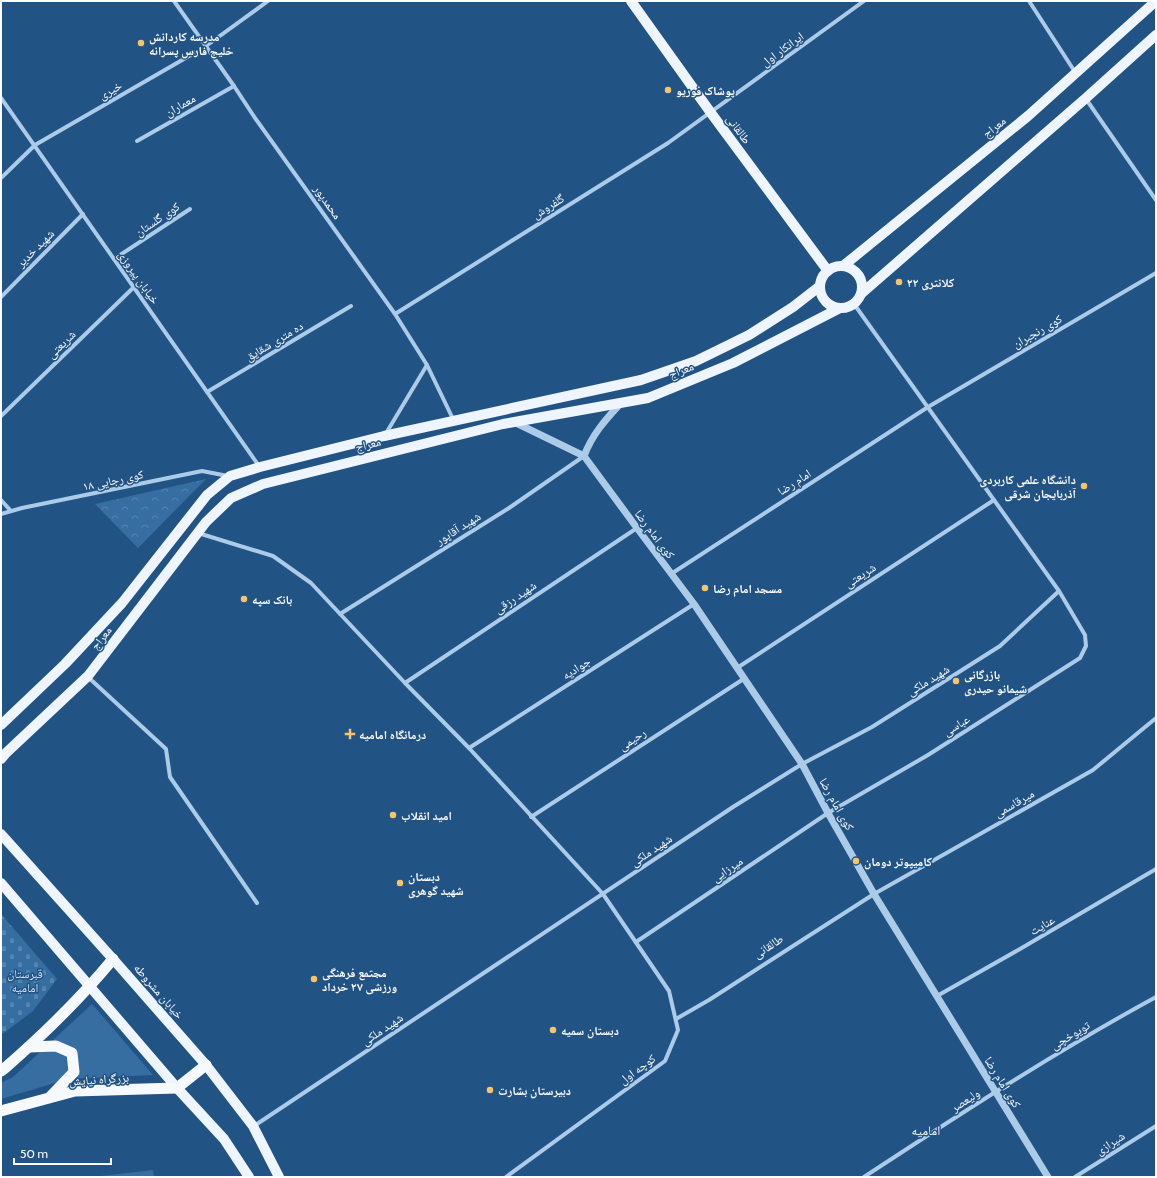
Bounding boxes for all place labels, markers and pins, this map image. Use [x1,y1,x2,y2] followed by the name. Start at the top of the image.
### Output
[149,29,234,59] place label: مدرسه کاردانش خلیج فارس پسرانه
[136,38,146,48] marker: مدرسه کاردانش خلیج فارس پسرانه
[676,83,735,98] place label: پوشاک فوریو
[663,85,673,95] marker: پوشاک فوریو
[907,275,955,291] place label: کلانتری ٢٢
[894,277,904,287] marker: کلانتری ٢٢
[980,472,1077,502] place label: دانشگاه علمی کاربردی آذربایجان شرقی
[1079,481,1089,491] marker: دانشگاه علمی کاربردی آذربایجان شرقی
[713,581,783,597] place label: مسجد امام رضا
[700,583,710,593] marker: مسجد امام رضا
[252,592,292,607] place label: بانک سپه
[239,594,249,604] marker: بانک سپه
[964,667,1027,697] place label: بازرگانی شیمانو حیدری
[951,676,961,686] marker: بازرگانی شیمانو حیدری
[359,727,426,742] place label: درمانگاه امامیه
[344,728,356,740] marker: درمانگاه امامیه
[401,808,452,823] place label: امید انقلاب
[388,810,398,820] marker: امید انقلاب
[864,854,933,870] place label: کامیپوتر دومان
[851,856,861,866] marker: کامیپوتر دومان
[408,869,464,899] place label: دبستان شهید گوهری
[395,878,405,888] marker: دبستان شهید گوهری
[322,965,397,995] place label: مجتمع فرهنگی ورزشی ۲۷ خرداد
[309,974,319,984] marker: مجتمع فرهنگی ورزشی ۲۷ خرداد
[561,1023,619,1039] place label: دبستان سمیه
[548,1025,558,1035] marker: دبستان سمیه
[498,1083,571,1099] place label: دبیرستان بشارت
[485,1085,495,1095] marker: دبیرستان بشارت

